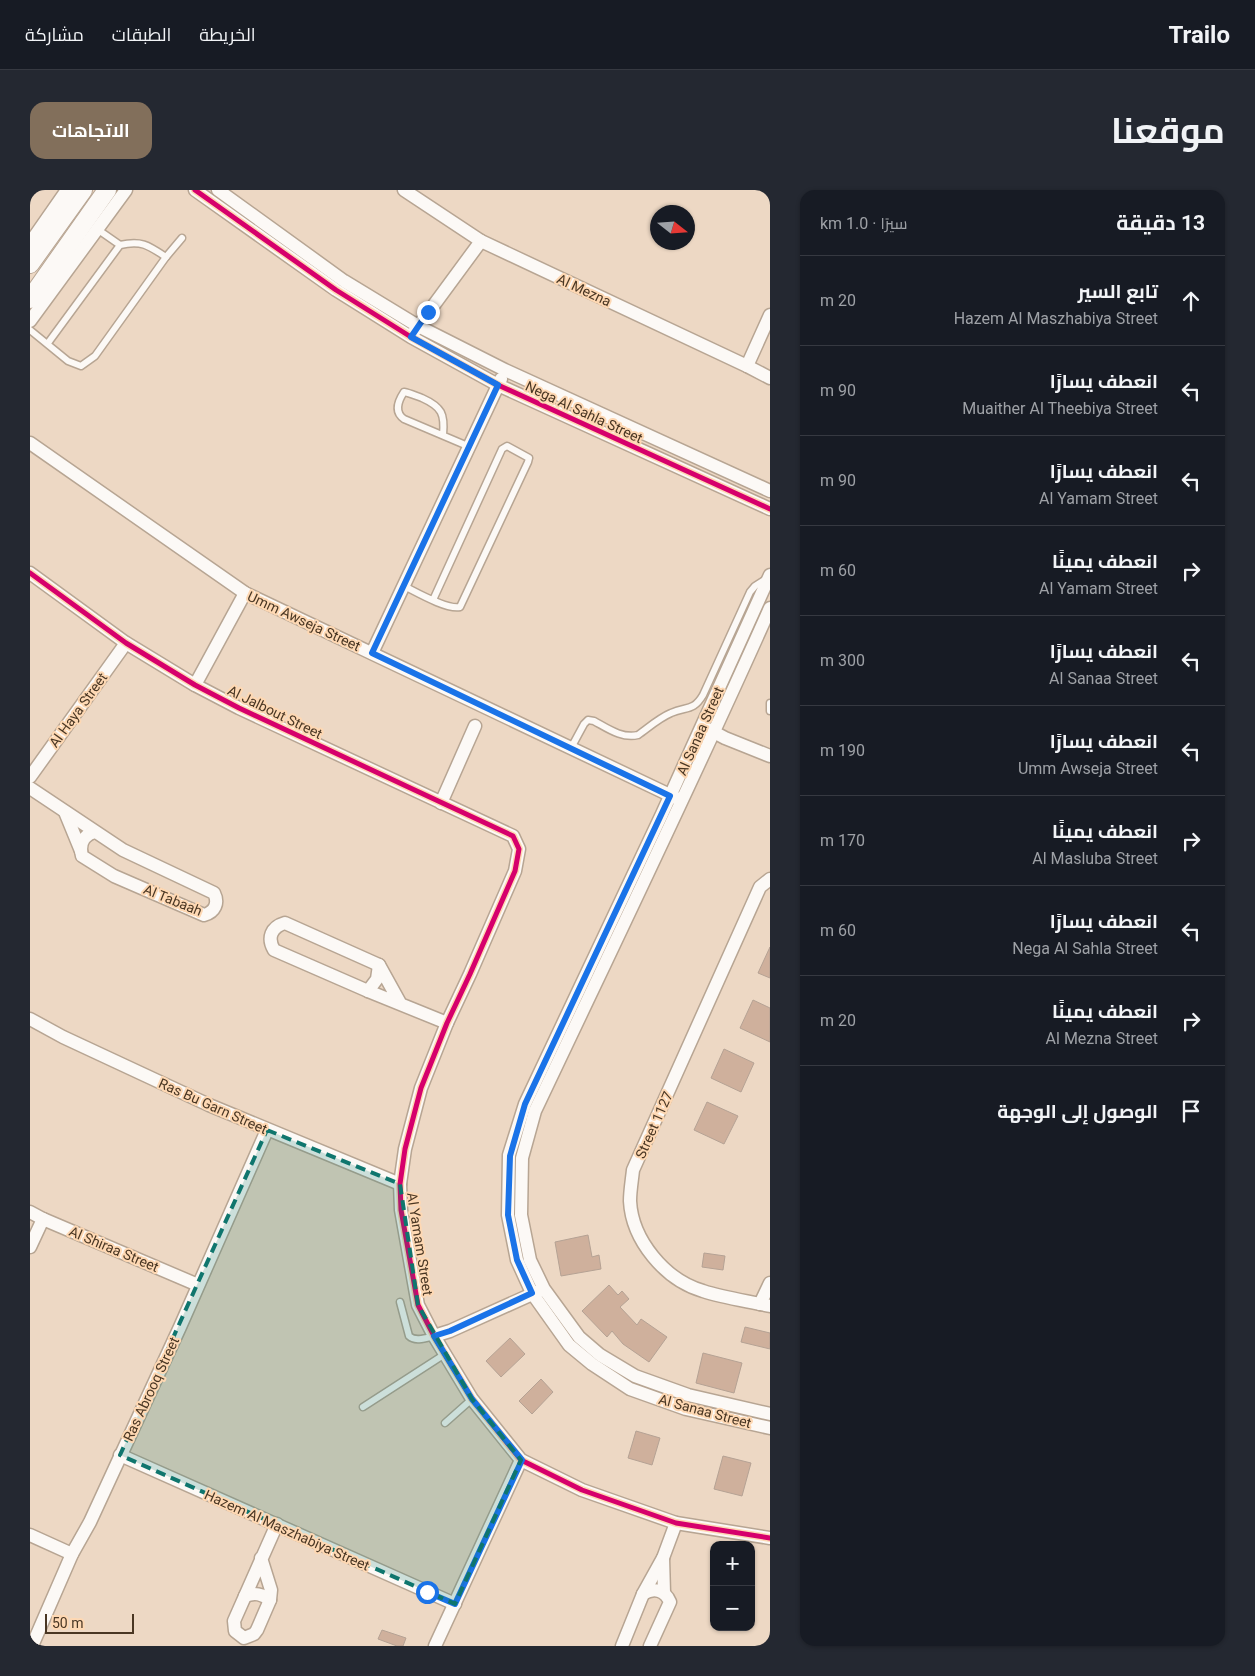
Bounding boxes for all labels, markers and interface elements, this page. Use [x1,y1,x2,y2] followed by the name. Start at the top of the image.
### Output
[1168,21,1230,49] text: Trailo
[25,24,84,45] text: مشاركة
[112,24,171,45] text: الطبقات
[199,24,256,45] text: الخريطة
[30,102,152,159] button: الاتجاهات
[1111,111,1225,152] text: موقعنا
[650,205,695,250] north arrow
[1116,211,1205,235] text: 13 دقيقة
[820,214,907,233] text: سيرًا · 1.0 km
[554,271,614,309] street label: Al Mezna
[1078,280,1158,303] text: تابع السير
[1177,287,1205,315] icon: ahead
[820,291,856,310] text: 20 m
[417,301,440,324] route end
[954,309,1158,328] text: Hazem Al Maszhabiya Street
[1050,370,1158,393] text: انعطف يسارًا
[1177,377,1205,405] icon: left
[523,378,646,446] street label: Nega Al Sahla Street
[820,381,856,400] text: 90 m
[962,399,1158,418] text: Muaither Al Theebiya Street
[1050,460,1158,483] text: انعطف يسارًا
[1177,467,1205,495] icon: left
[820,471,856,490] text: 90 m
[1039,489,1158,508] text: Al Yamam Street
[1052,550,1158,573] text: انعطف يمينًا
[1177,557,1205,585] icon: right
[820,561,856,580] text: 60 m
[1039,579,1158,598] text: Al Yamam Street
[245,588,363,654] street label: Umm Awseja Street
[1050,640,1158,663] text: انعطف يسارًا
[1177,647,1205,675] icon: left
[820,651,865,670] text: 300 m
[46,669,111,750] street label: Al Haya Street
[1049,669,1158,688] text: Al Sanaa Street
[225,682,325,742] street label: Al Jalbout Street
[673,684,727,778] street label: Al Sanaa Street
[1050,730,1158,753] text: انعطف يسارًا
[1177,737,1205,765] icon: left
[820,741,865,760] text: 190 m
[1018,759,1158,778] text: Umm Awseja Street
[1052,820,1158,843] text: انعطف يمينًا
[1177,827,1205,855] icon: right
[820,831,865,850] text: 170 m
[1032,849,1158,868] text: Al Masluba Street
[141,881,205,919] street label: Al Tabaah
[1050,910,1158,933] text: انعطف يسارًا
[1177,917,1205,945] icon: left
[820,921,856,940] text: 60 m
[1012,939,1158,958] text: Nega Al Sahla Street
[1052,1000,1158,1023] text: انعطف يمينًا
[1177,1007,1205,1035] icon: right
[820,1011,856,1030] text: 20 m
[1046,1029,1158,1048] text: Al Mezna Street
[156,1075,270,1137] street label: Ras Bu Garn Street
[632,1089,676,1161] street label: Street 1127
[1177,1097,1205,1125] icon: arrive
[997,1100,1158,1123] text: الوصول إلى الوجهة
[404,1191,436,1297] street label: Al Yamam Street
[67,1223,161,1275] street label: Al Shiraa Street
[120,1334,182,1444] street label: Ras Abrooq Street
[657,1391,754,1431] street label: Al Sanaa Street
[202,1486,372,1574] street label: Hazem Al Maszhabiya Street
[710,1541,755,1631] map controls
[710,1541,755,1586] button: +
[416,1581,439,1604] route start
[710,1586,755,1631] button: −
[45,1611,134,1634] scale bar
[52,1615,84,1631] text: 50 m

